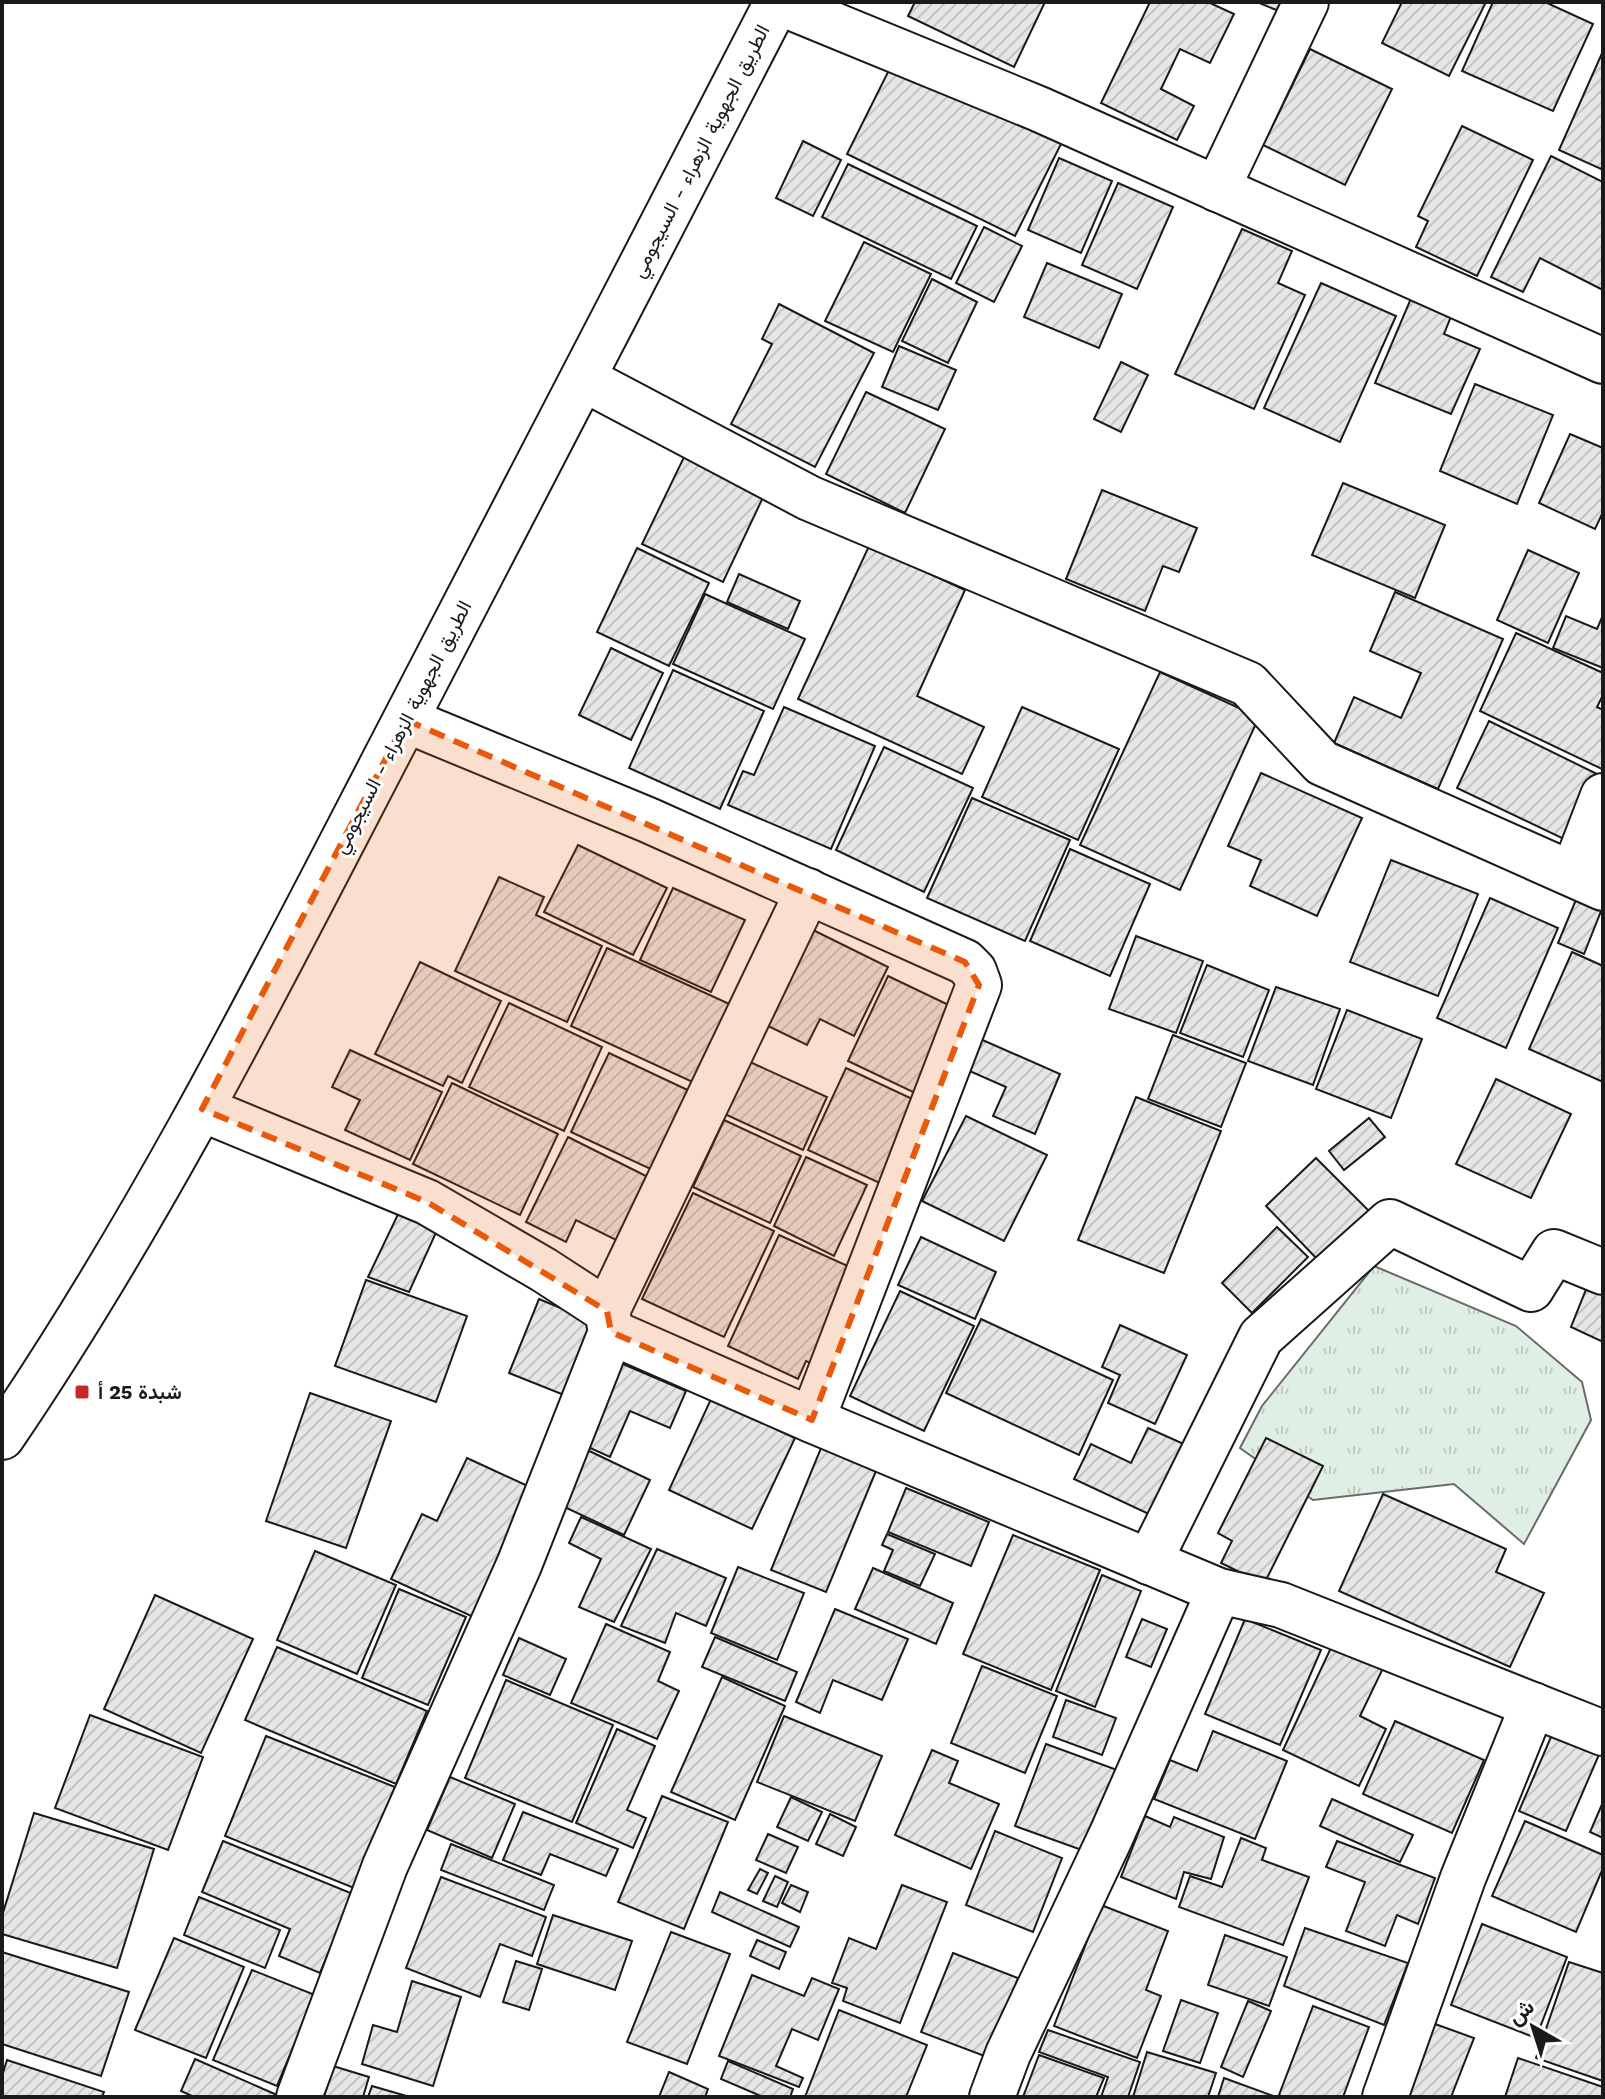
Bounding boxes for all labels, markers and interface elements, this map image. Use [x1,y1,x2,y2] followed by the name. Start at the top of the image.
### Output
[626,20,779,284] street label: الطريق الجهوية الزهراء - السيجومي
[328,596,481,860] street label: الطريق الجهوية الزهراء - السيجومي
[98,1380,182,1404] place label: شبدة 25 أ
[73,1383,91,1401] marker: شبدة 25 أ
[1493,1987,1573,2067] north arrow
[1503,1994,1539,2031] text: ش

